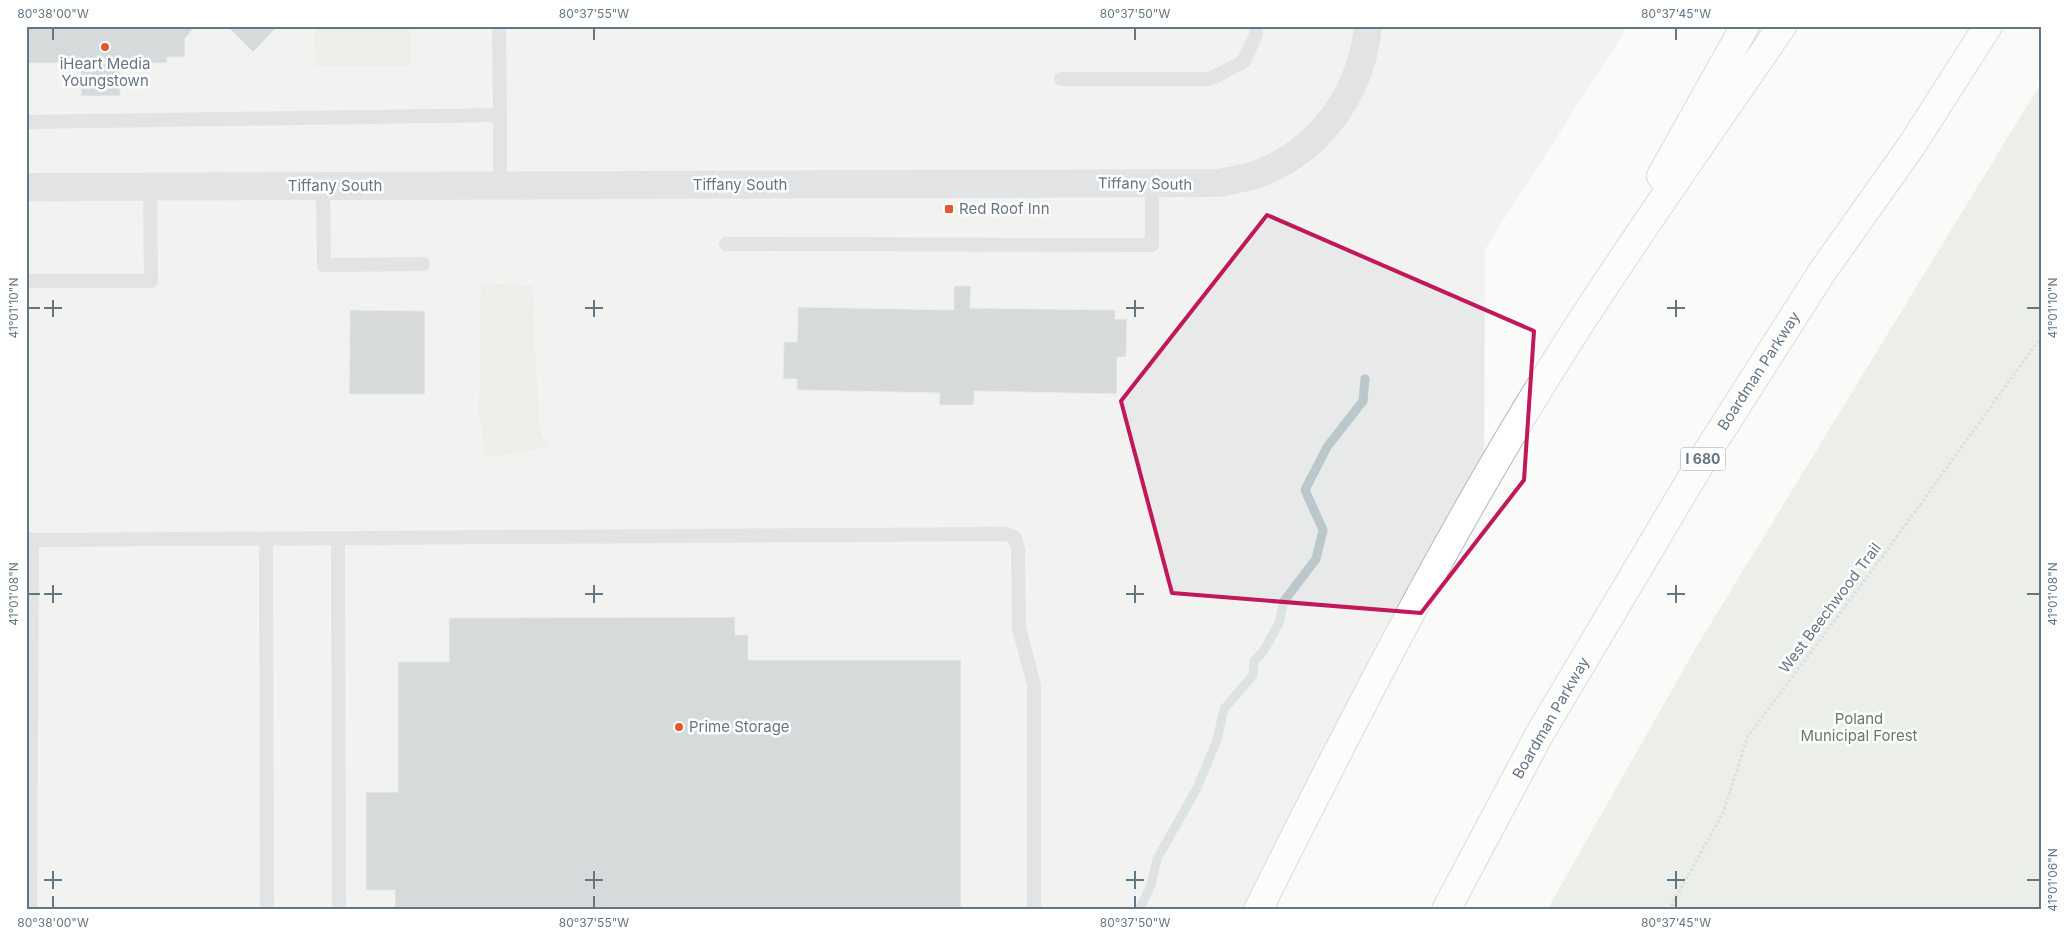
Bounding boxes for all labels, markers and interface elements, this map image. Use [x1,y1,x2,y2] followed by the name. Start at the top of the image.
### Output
[17,6,89,21] text: 80°38'00"W
[559,6,629,21] text: 80°37'55"W
[1100,6,1170,21] text: 80°37'50"W
[1641,6,1711,21] text: 80°37'45"W
[99,41,111,53] marker: iHeart Media Youngstown
[60,54,150,90] place label: iHeart Media Youngstown
[1098,173,1192,194] street label: Tiffany South
[693,175,787,194] street label: Tiffany South
[288,176,382,195] street label: Tiffany South
[959,199,1050,218] place label: Red Roof Inn
[943,203,955,215] marker: Red Roof Inn
[6,278,21,339] text: 41°01'10"N
[2045,278,2060,339] text: 41°01'10"N
[1713,307,1804,434] street label: Boardman Parkway
[1680,448,1726,470] road number: I 680
[1774,539,1885,677] street label: West Beechwood Trail
[6,562,21,626] text: 41°01'08"N
[2045,562,2060,626] text: 41°01'08"N
[1508,653,1593,782] street label: Boardman Parkway
[1801,709,1918,745] park label: Poland Municipal Forest
[689,717,790,736] place label: Prime Storage
[673,721,685,733] marker: Prime Storage
[2045,848,2060,912] text: 41°01'06"N
[17,915,89,930] text: 80°38'00"W
[559,915,629,930] text: 80°37'55"W
[1100,915,1170,930] text: 80°37'50"W
[1641,915,1711,930] text: 80°37'45"W

